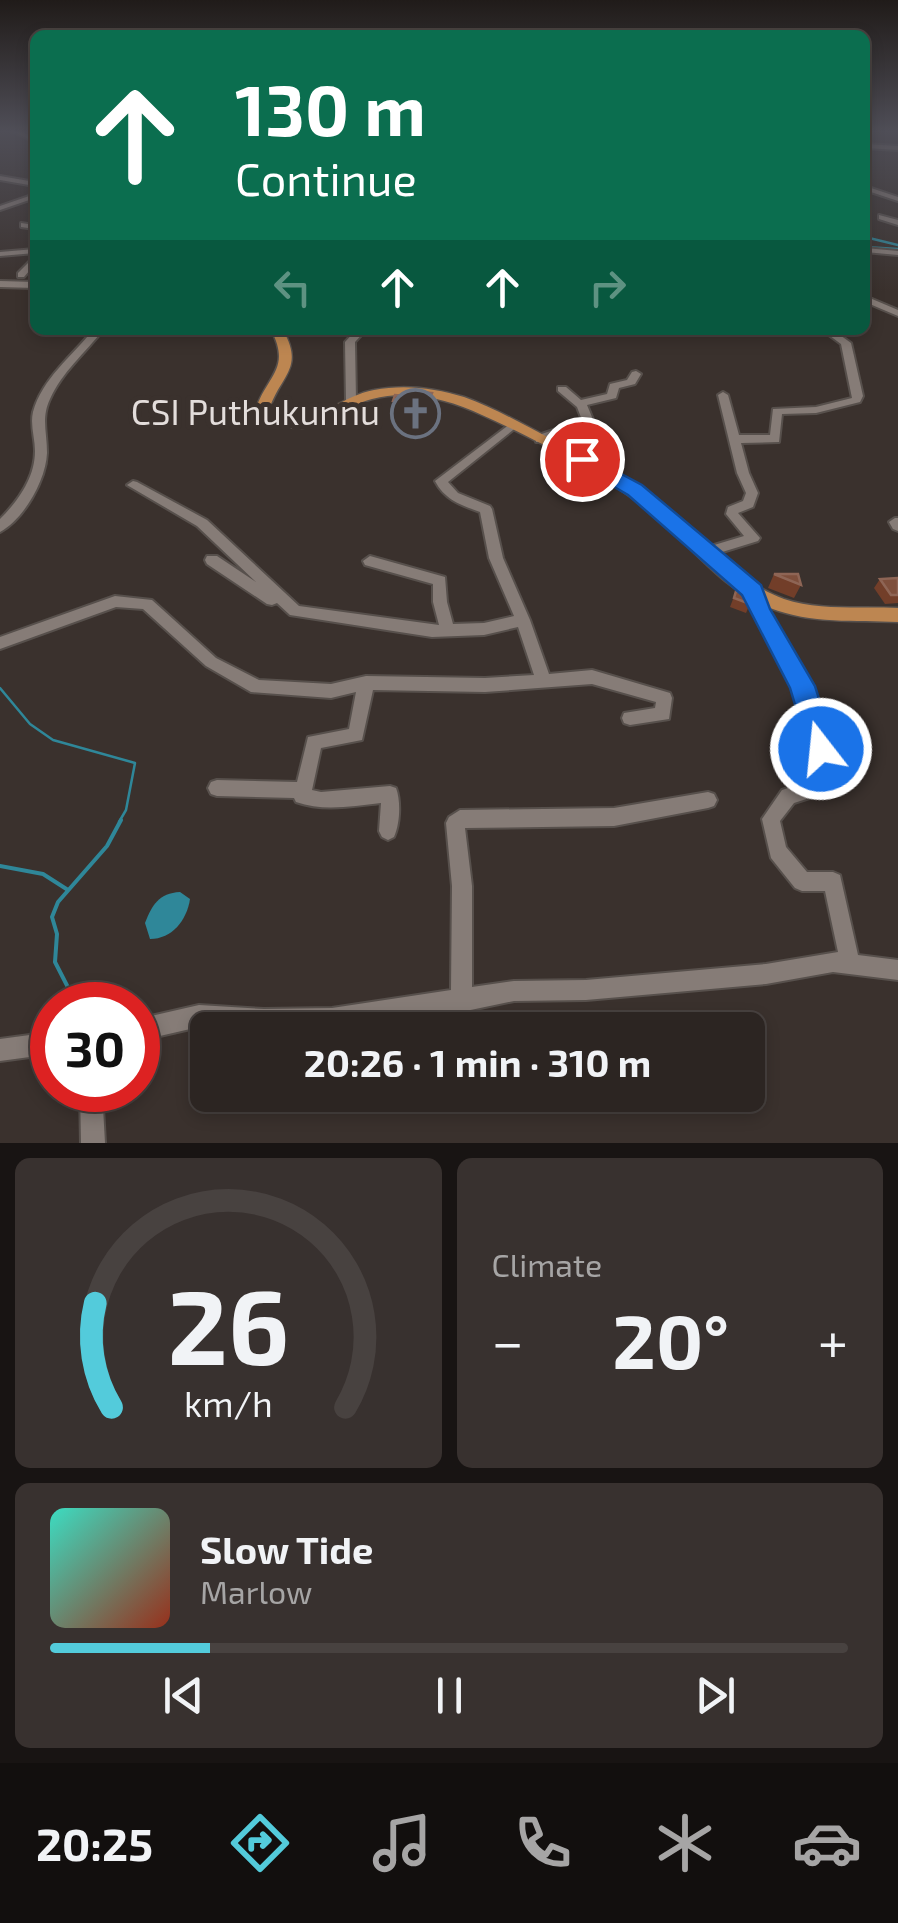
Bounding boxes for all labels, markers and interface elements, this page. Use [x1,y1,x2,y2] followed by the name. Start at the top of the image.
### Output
[235,66,426,150] text: 130 m
[70,70,200,200] icon: ahead
[235,151,417,205] text: Continue
[265,260,320,315] icon: left
[370,260,425,315] icon: ahead
[475,260,530,315] icon: ahead
[580,260,635,315] icon: right
[389,387,441,439] church icon: CSI Puthukunnu
[131,390,380,432] place label: CSI Puthukunnu
[540,417,625,502] pin
[555,432,610,487] icon: arrive
[769,697,873,801] position arrow
[30,982,160,1112] speed limit sign: 30
[304,1039,651,1085] text: 20:26 · 1 min · 310 m
[492,1245,602,1283] text: Climate
[167,1261,289,1386] text: 26
[612,1294,729,1384] text: 20°
[492,1307,524,1373] text: −
[818,1307,848,1373] text: +
[184,1381,273,1424] text: km/h
[200,1526,373,1572] text: Slow Tide
[200,1572,312,1610] text: Marlow
[156,1668,211,1723] icon: previous
[422,1668,477,1723] icon: pause
[688,1668,743,1723] icon: next
[225,1808,295,1878] icon: directions
[367,1808,437,1878] icon: music
[508,1808,578,1878] icon: phone
[650,1808,720,1878] icon: climate
[792,1808,862,1878] icon: car
[36,1816,153,1870] text: 20:25

